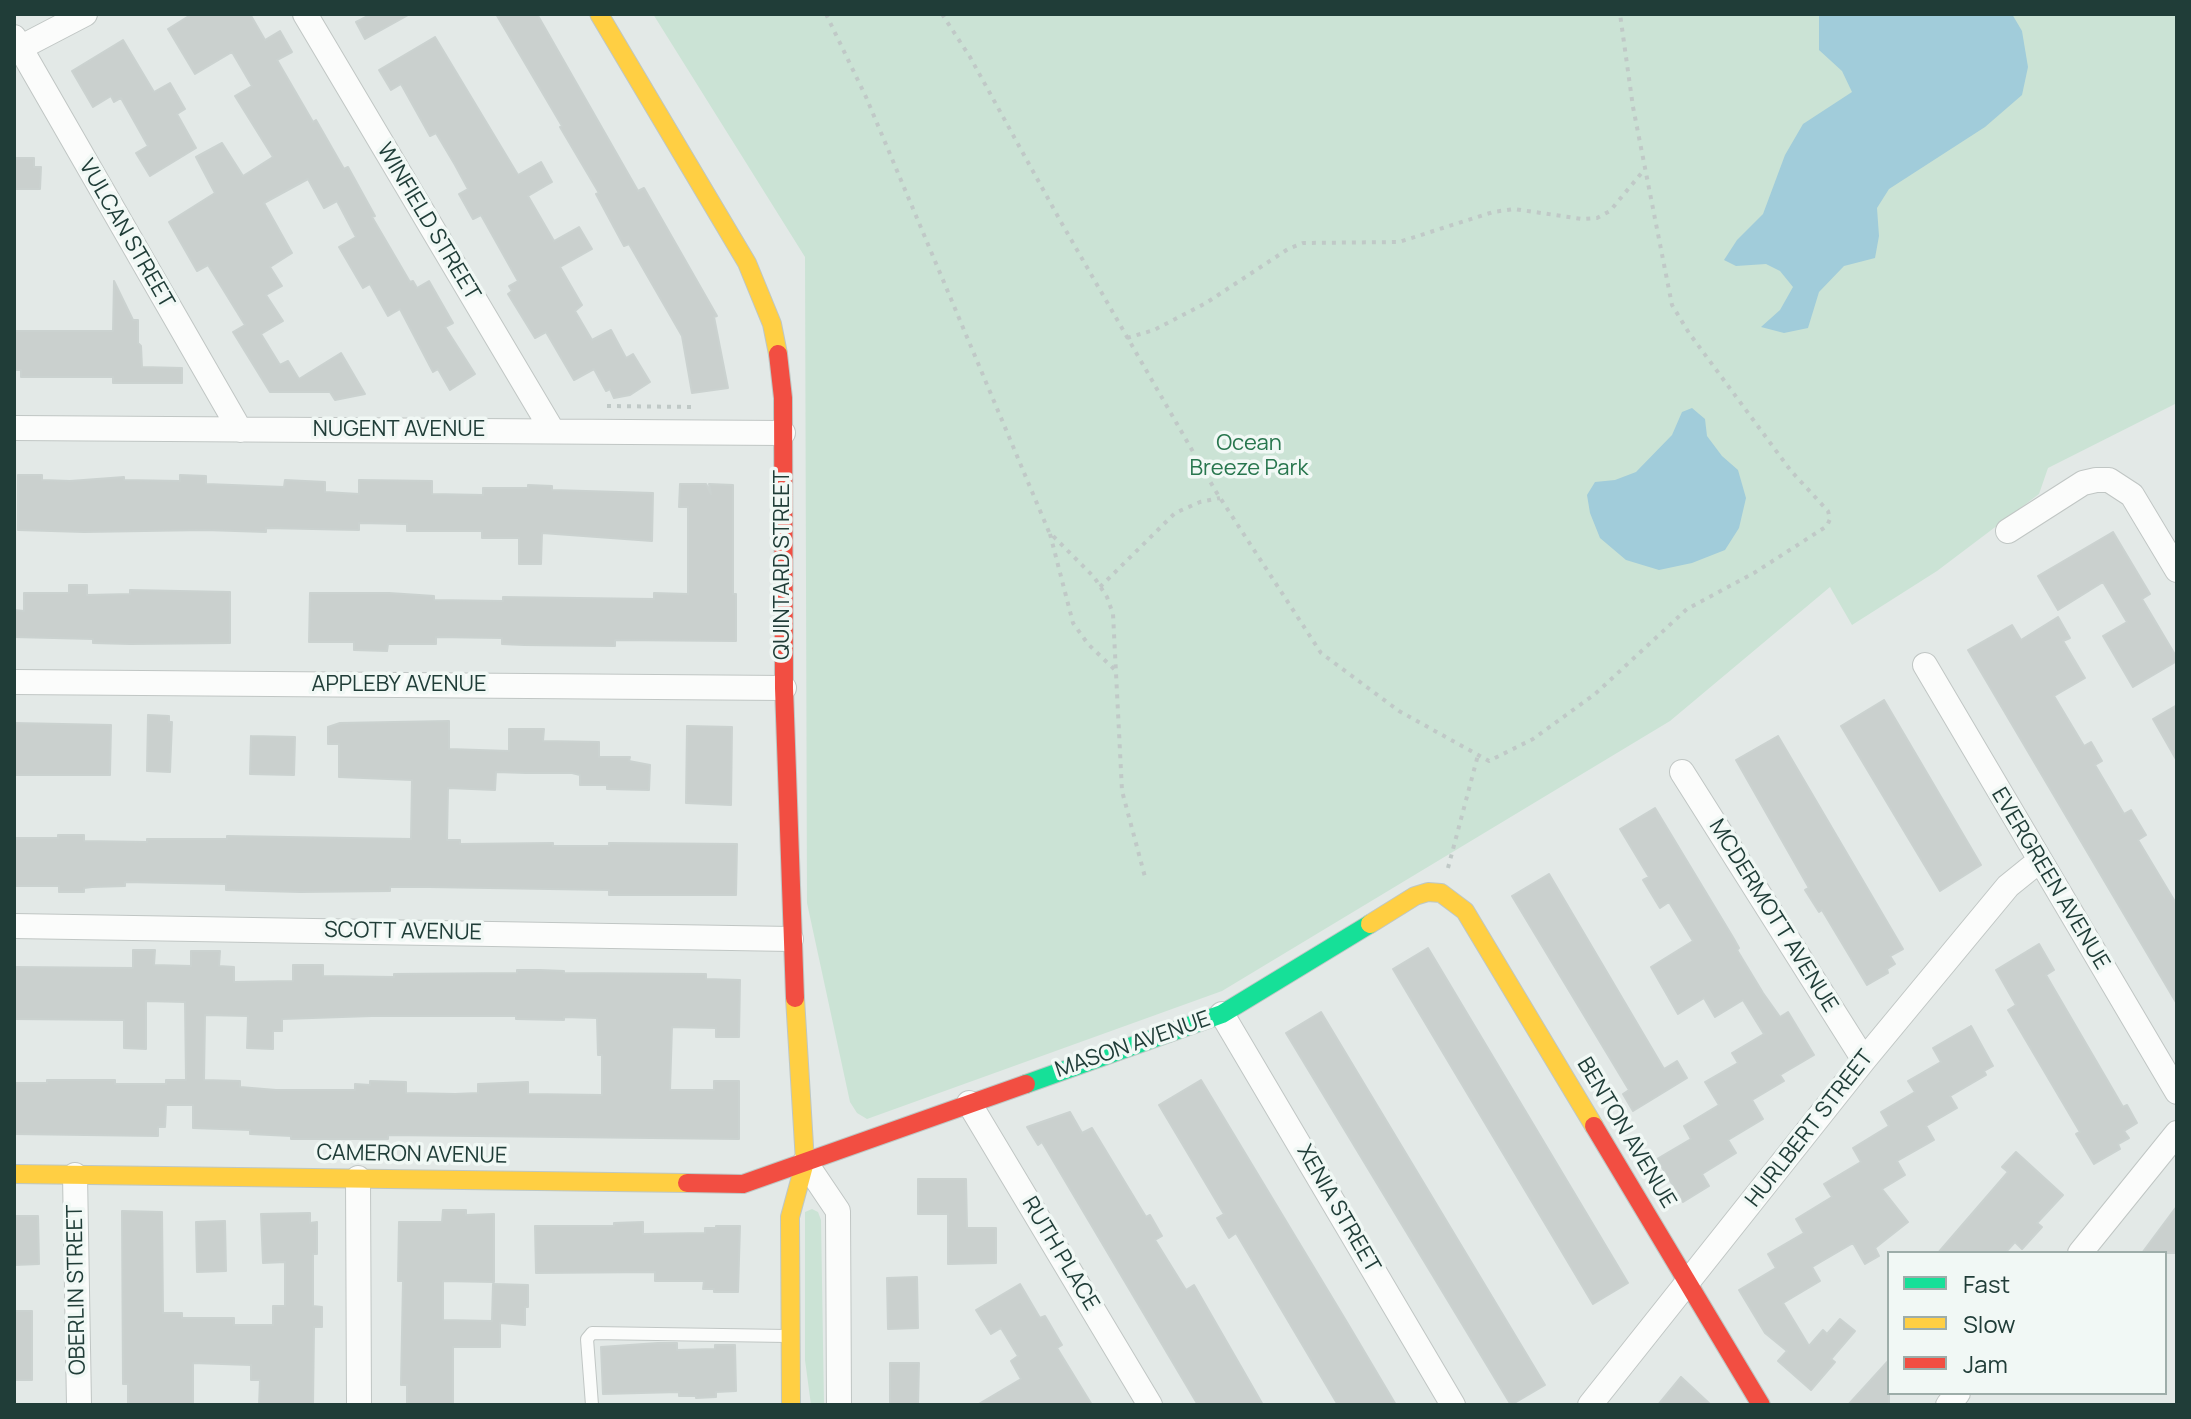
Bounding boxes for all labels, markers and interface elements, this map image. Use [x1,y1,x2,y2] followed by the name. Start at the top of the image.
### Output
[371,139,485,305] street label: WINFIELD STREET
[73,155,179,313] street label: VULCAN STREET
[313,417,485,443] street label: NUGENT AVENUE
[1190,431,1308,482] park label: Ocean Breeze Park
[770,470,796,660] street label: QUINTARD STREET
[312,672,486,698] street label: APPLEBY AVENUE
[1985,783,2115,975] street label: EVERGREEN AVENUE
[1703,815,1843,1017] street label: MCDERMOTT AVENUE
[324,917,482,947] street label: SCOTT AVENUE
[1052,1006,1214,1084] street label: MASON AVENUE
[1741,1045,1879,1213] street label: HURLBERT STREET
[1571,1053,1681,1213] street label: BENTON AVENUE
[316,1140,508,1170] street label: CAMERON AVENUE
[1291,1140,1385,1278] street label: XENIA STREET
[1016,1192,1104,1316] street label: RUTH PLACE
[62,1205,92,1375] street label: OBERLIN STREET
[1887,1251,2167,1395] legend
[1963,1267,2010,1300] text: Fast
[1963,1307,2016,1340] text: Slow
[1963,1347,2008,1380] text: Jam

